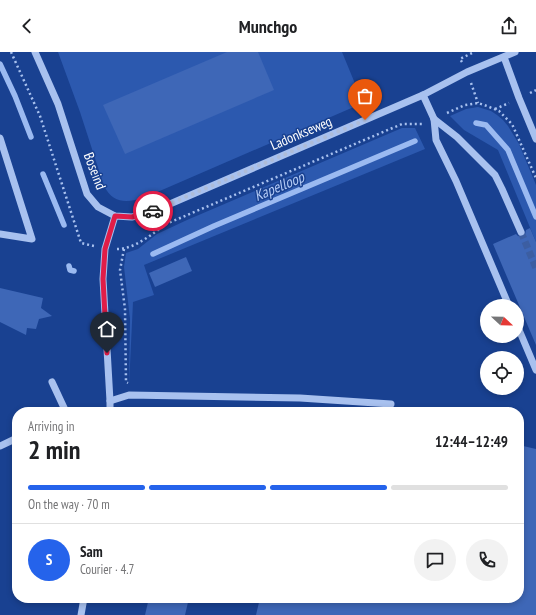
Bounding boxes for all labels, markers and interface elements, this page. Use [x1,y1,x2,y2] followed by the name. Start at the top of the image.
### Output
[16,15,38,37] icon: back
[239,15,297,38] text: Munchgo
[498,15,520,37] icon: share
[348,79,382,120] pin
[354,85,376,107] icon: bag
[267,112,335,154] street label: Ladonkseweg
[80,150,110,192] street label: Boseind
[251,166,308,205] water label: Kapelloop
[133,191,173,231] courier
[142,200,164,222] icon: car
[480,299,524,343] north arrow
[480,299,524,395] map controls
[90,312,124,353] pin
[96,318,118,340] icon: home
[480,351,524,395] button: locate
[28,418,75,435] text: Arriving in
[435,432,508,451] text: 12:44–12:49
[28,433,81,466] text: 2 min
[28,496,110,513] text: On the way · 70 m
[414,539,456,581] button: chat
[466,539,508,581] button: phone
[80,542,103,561] text: Sam
[46,550,52,569] text: S
[80,561,134,578] text: Courier · 4.7

